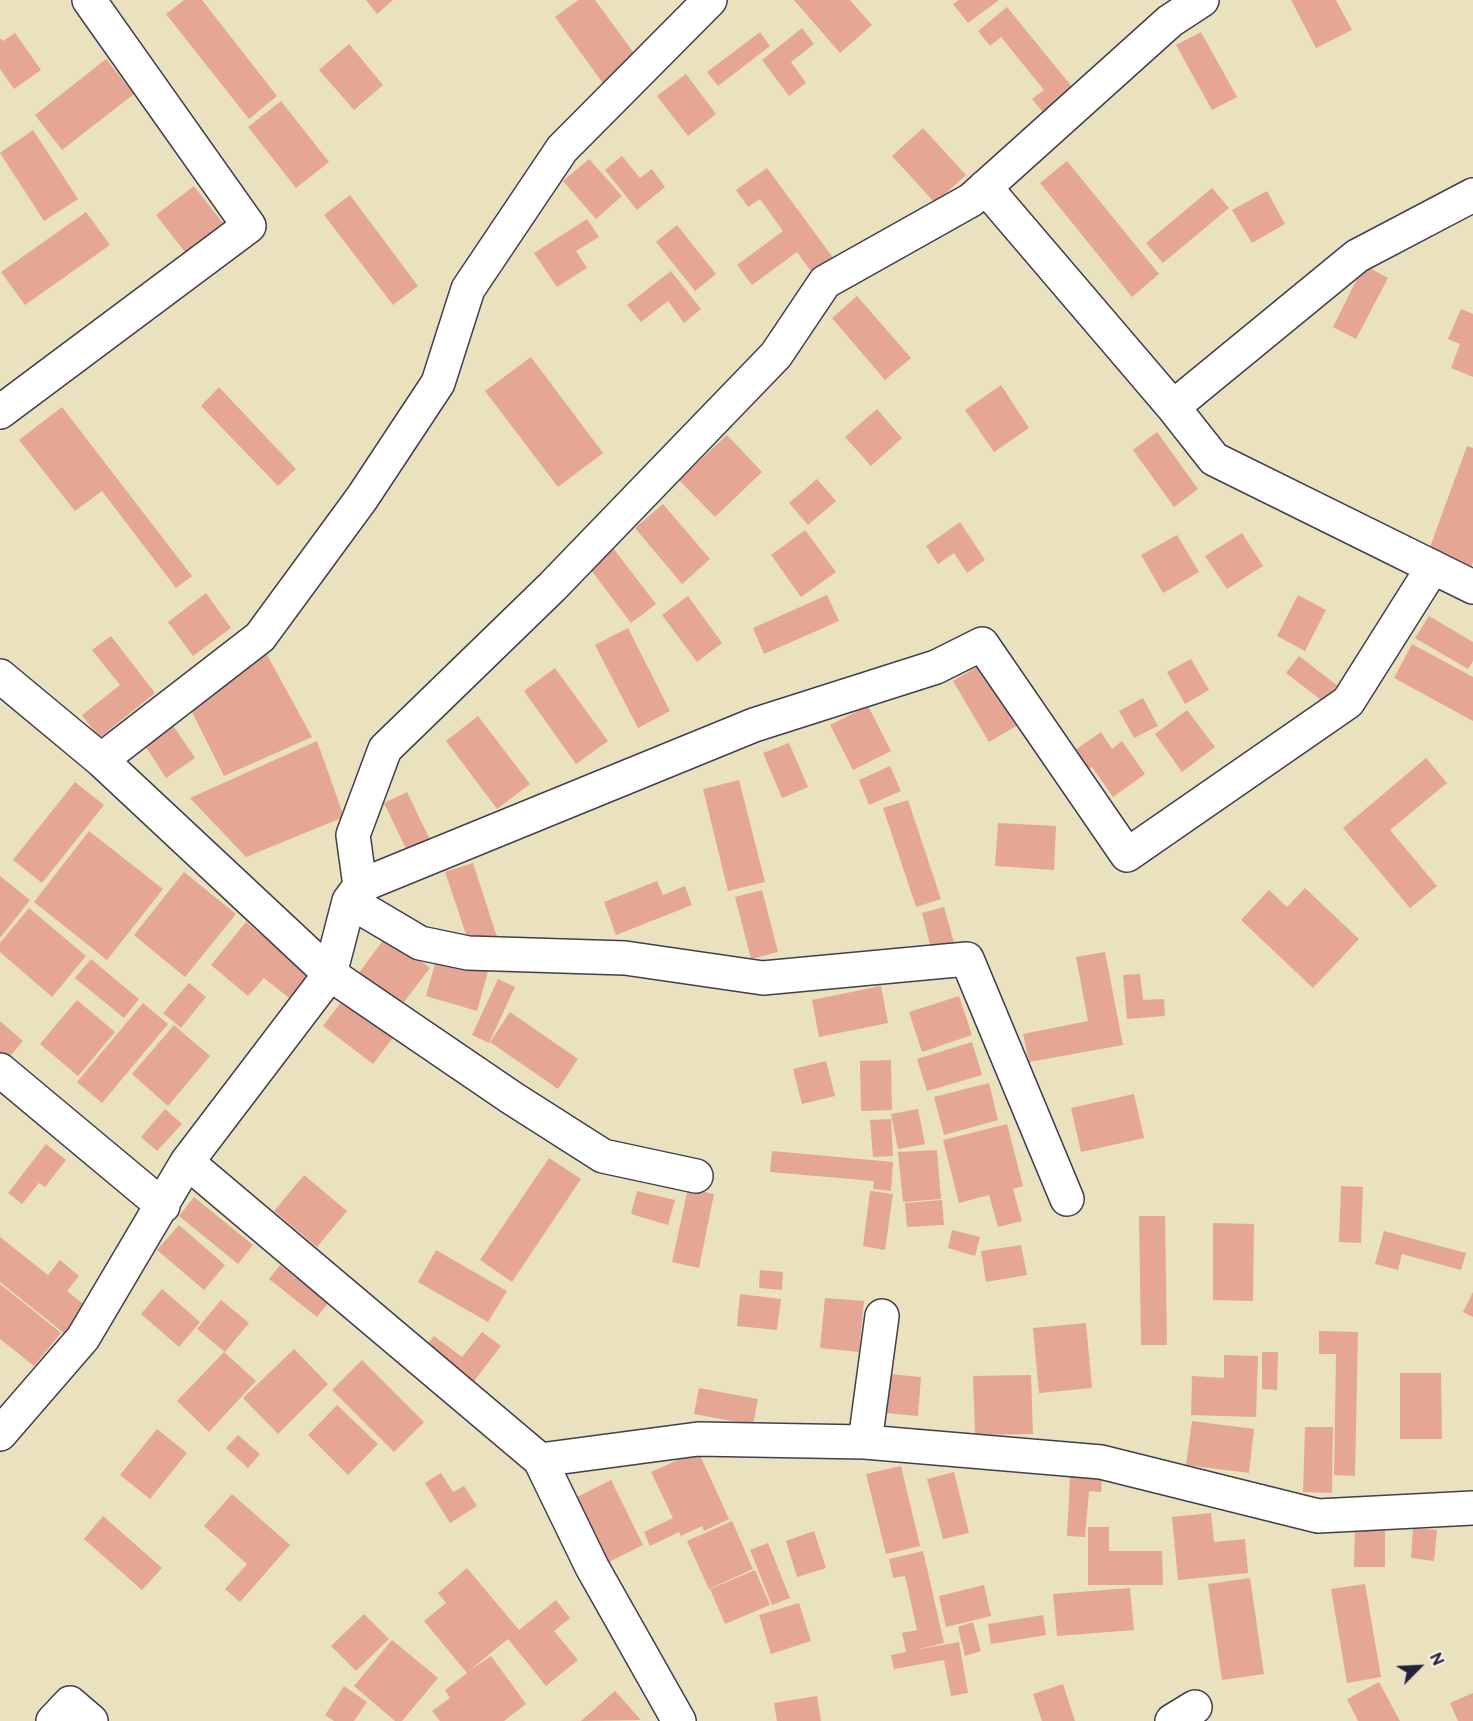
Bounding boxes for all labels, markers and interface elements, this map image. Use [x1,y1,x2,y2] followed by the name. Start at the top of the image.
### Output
[1389,1637,1449,1697] north arrow
[1425,1650,1447,1669] text: N

